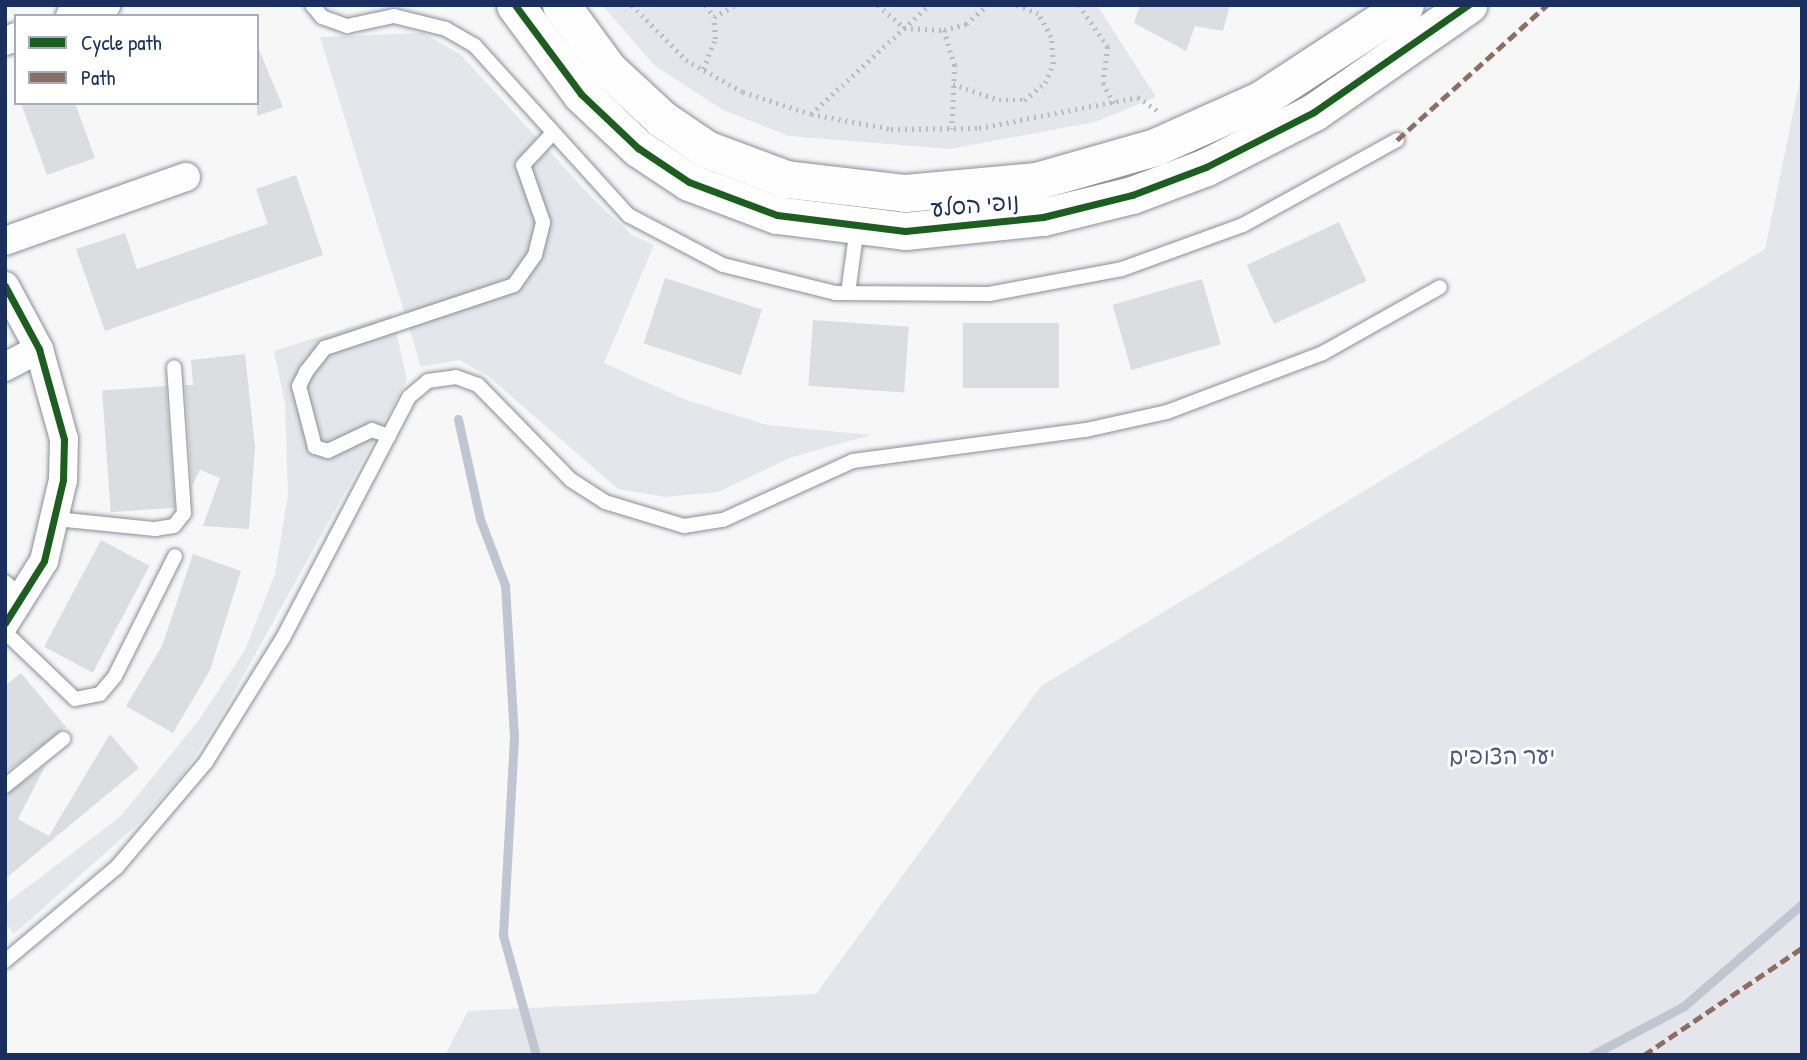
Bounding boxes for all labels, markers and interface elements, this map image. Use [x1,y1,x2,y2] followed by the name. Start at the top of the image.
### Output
[14,14,259,105] legend
[81,28,162,57] text: Cycle path
[81,63,115,92] text: Path
[930,187,1020,223] street label: נופי הסלע
[1449,742,1555,770] park label: יער הצופים

